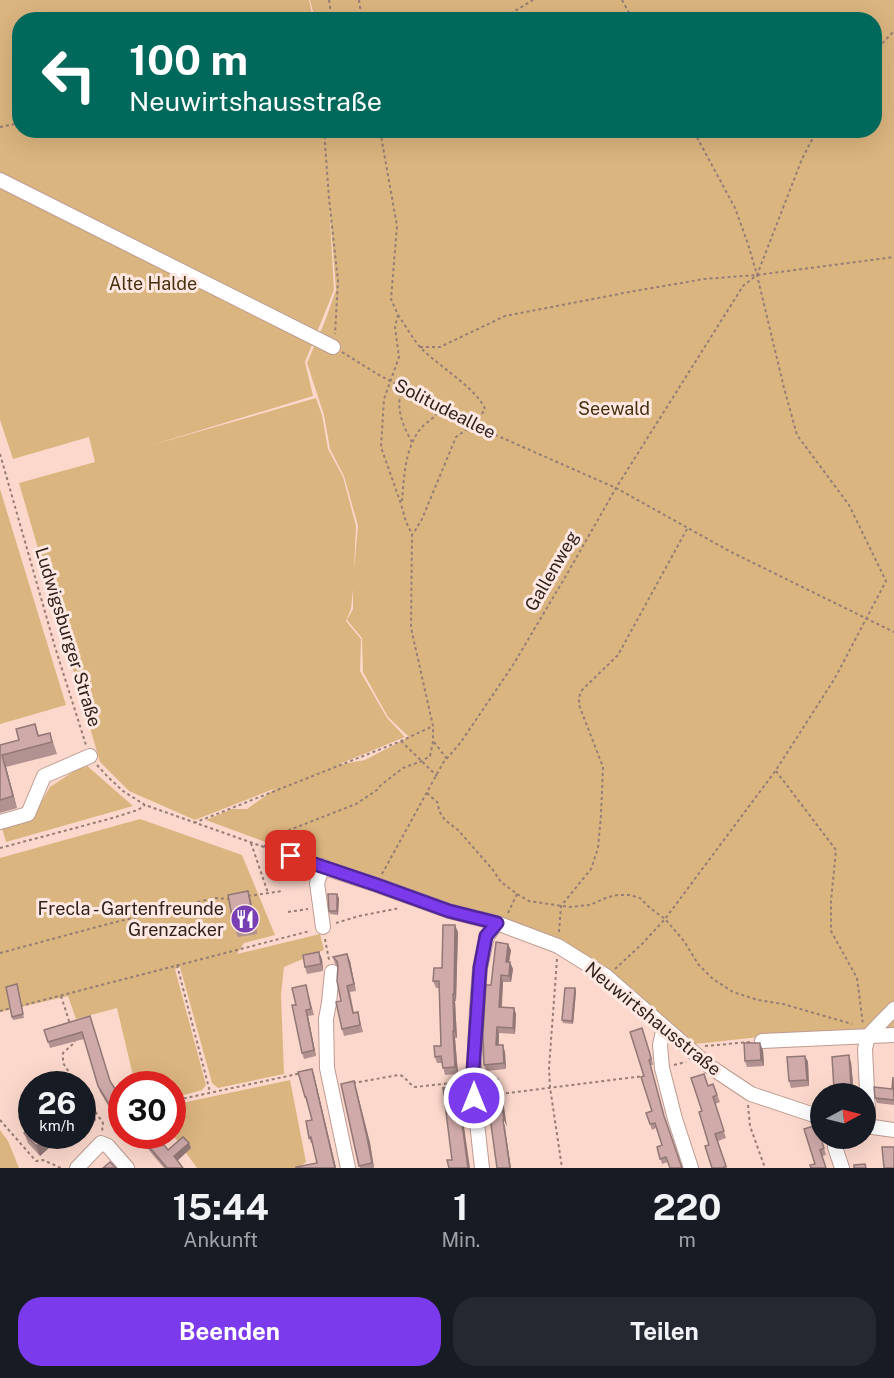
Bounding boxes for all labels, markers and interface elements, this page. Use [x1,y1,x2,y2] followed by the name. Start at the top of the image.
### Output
[129,35,248,84] text: 100 m
[30,36,108,114] icon: left
[129,85,382,117] text: Neuwirtshausstraße
[109,273,197,294] park label: Alte Halde
[391,374,499,443] street label: Solitudeallee
[578,398,650,419] park label: Seewald
[520,527,583,614] street label: Gallenweg
[31,544,106,729] street label: Ludwigsburger Straße
[265,830,316,881] pin
[274,839,307,872] icon: arrive
[38,898,224,940] place label: Frecla - Gartenfreunde Grenzacker
[229,903,261,935] restaurant icon: Frecla - Gartenfreunde Grenzacker
[581,957,725,1080] street label: Neuwirtshausstraße
[442,1066,506,1130] position arrow
[108,1071,186,1149] speed limit sign: 30
[810,1083,876,1149] north arrow
[810,1083,876,1149] map controls
[38,1085,76,1121] text: 26
[39,1117,75,1134] text: km/h
[172,1186,269,1228] text: 15:44
[453,1186,469,1228] text: 1
[653,1186,722,1228] text: 220
[183,1228,258,1252] text: Ankunft
[441,1228,480,1252] text: Min.
[678,1228,696,1252] text: m
[18,1297,441,1366] button: Beenden
[453,1297,876,1366] button: Teilen

